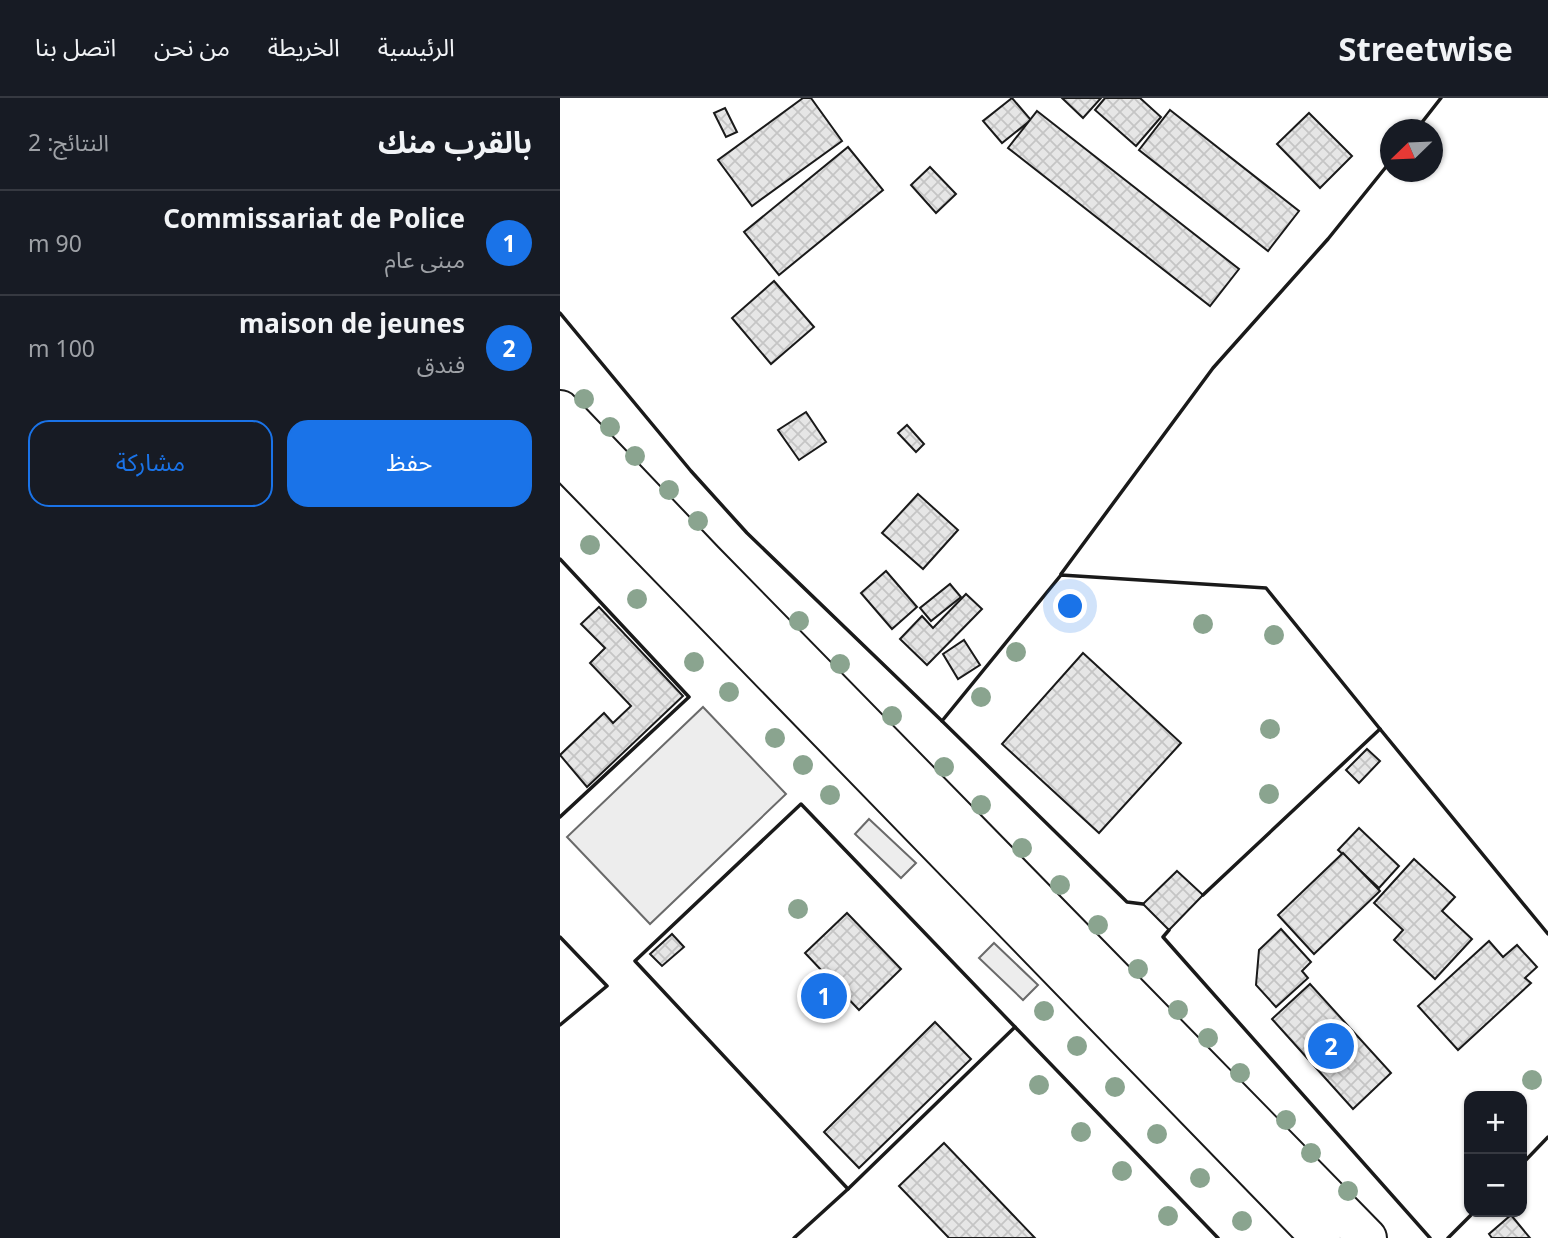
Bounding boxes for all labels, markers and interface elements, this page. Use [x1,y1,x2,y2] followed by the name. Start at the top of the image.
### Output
[1338,26,1513,71] text: Streetwise
[35,30,116,63] text: اتصل بنا
[154,30,230,63] text: من نحن
[268,30,340,63] text: الخريطة
[378,30,455,63] text: الرئيسية
[1380,119,1443,182] north arrow
[378,121,532,162] text: بالقرب منك
[28,126,109,158] text: النتائج: 2
[163,200,465,236] text: Commissariat de Police
[28,227,82,259] text: 90 m
[502,227,516,259] text: 1
[385,243,465,275] text: مبنى عام
[239,305,465,341] text: maison de jeunes
[28,332,95,364] text: 100 m
[502,332,516,364] text: 2
[417,348,465,380] text: فندق
[28,420,273,507] button: مشاركة
[287,420,532,507] button: حفظ
[1053,589,1087,623] your location
[801,970,847,1022] pin: 1
[1308,1020,1354,1072] pin: 2
[1464,1091,1527,1217] map controls
[1464,1091,1527,1154] button: +
[1464,1154,1527,1217] button: −

